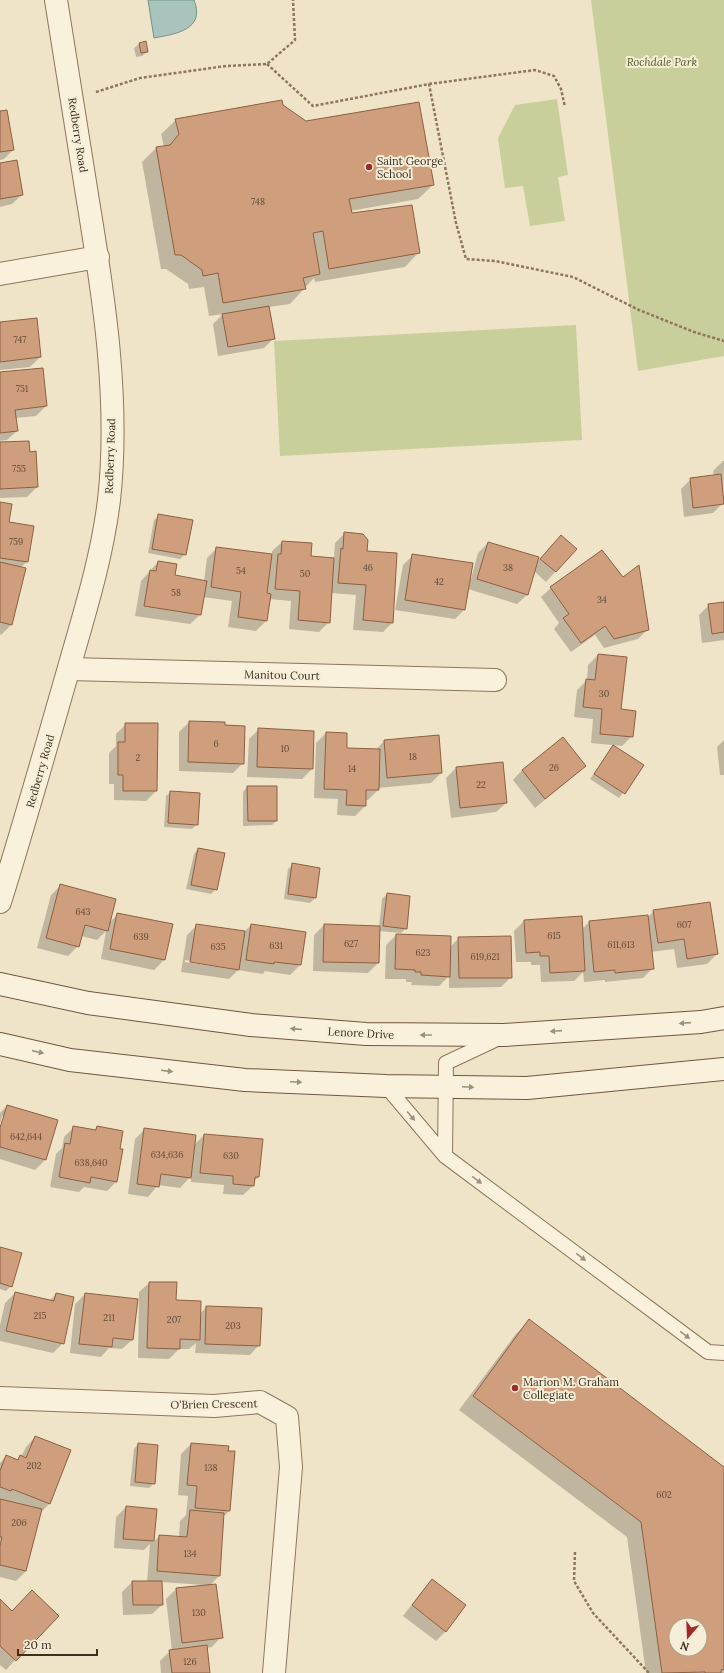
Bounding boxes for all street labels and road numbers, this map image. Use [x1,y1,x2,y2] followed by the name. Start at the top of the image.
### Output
[65,97,91,174] street label: Redberry Road
[102,418,118,494] street label: Redberry Road
[244,667,321,683] street label: Manitou Court
[23,732,57,809] street label: Redberry Road
[327,1024,395,1042] street label: Lenore Drive
[170,1396,258,1412] street label: O'Brien Crescent

